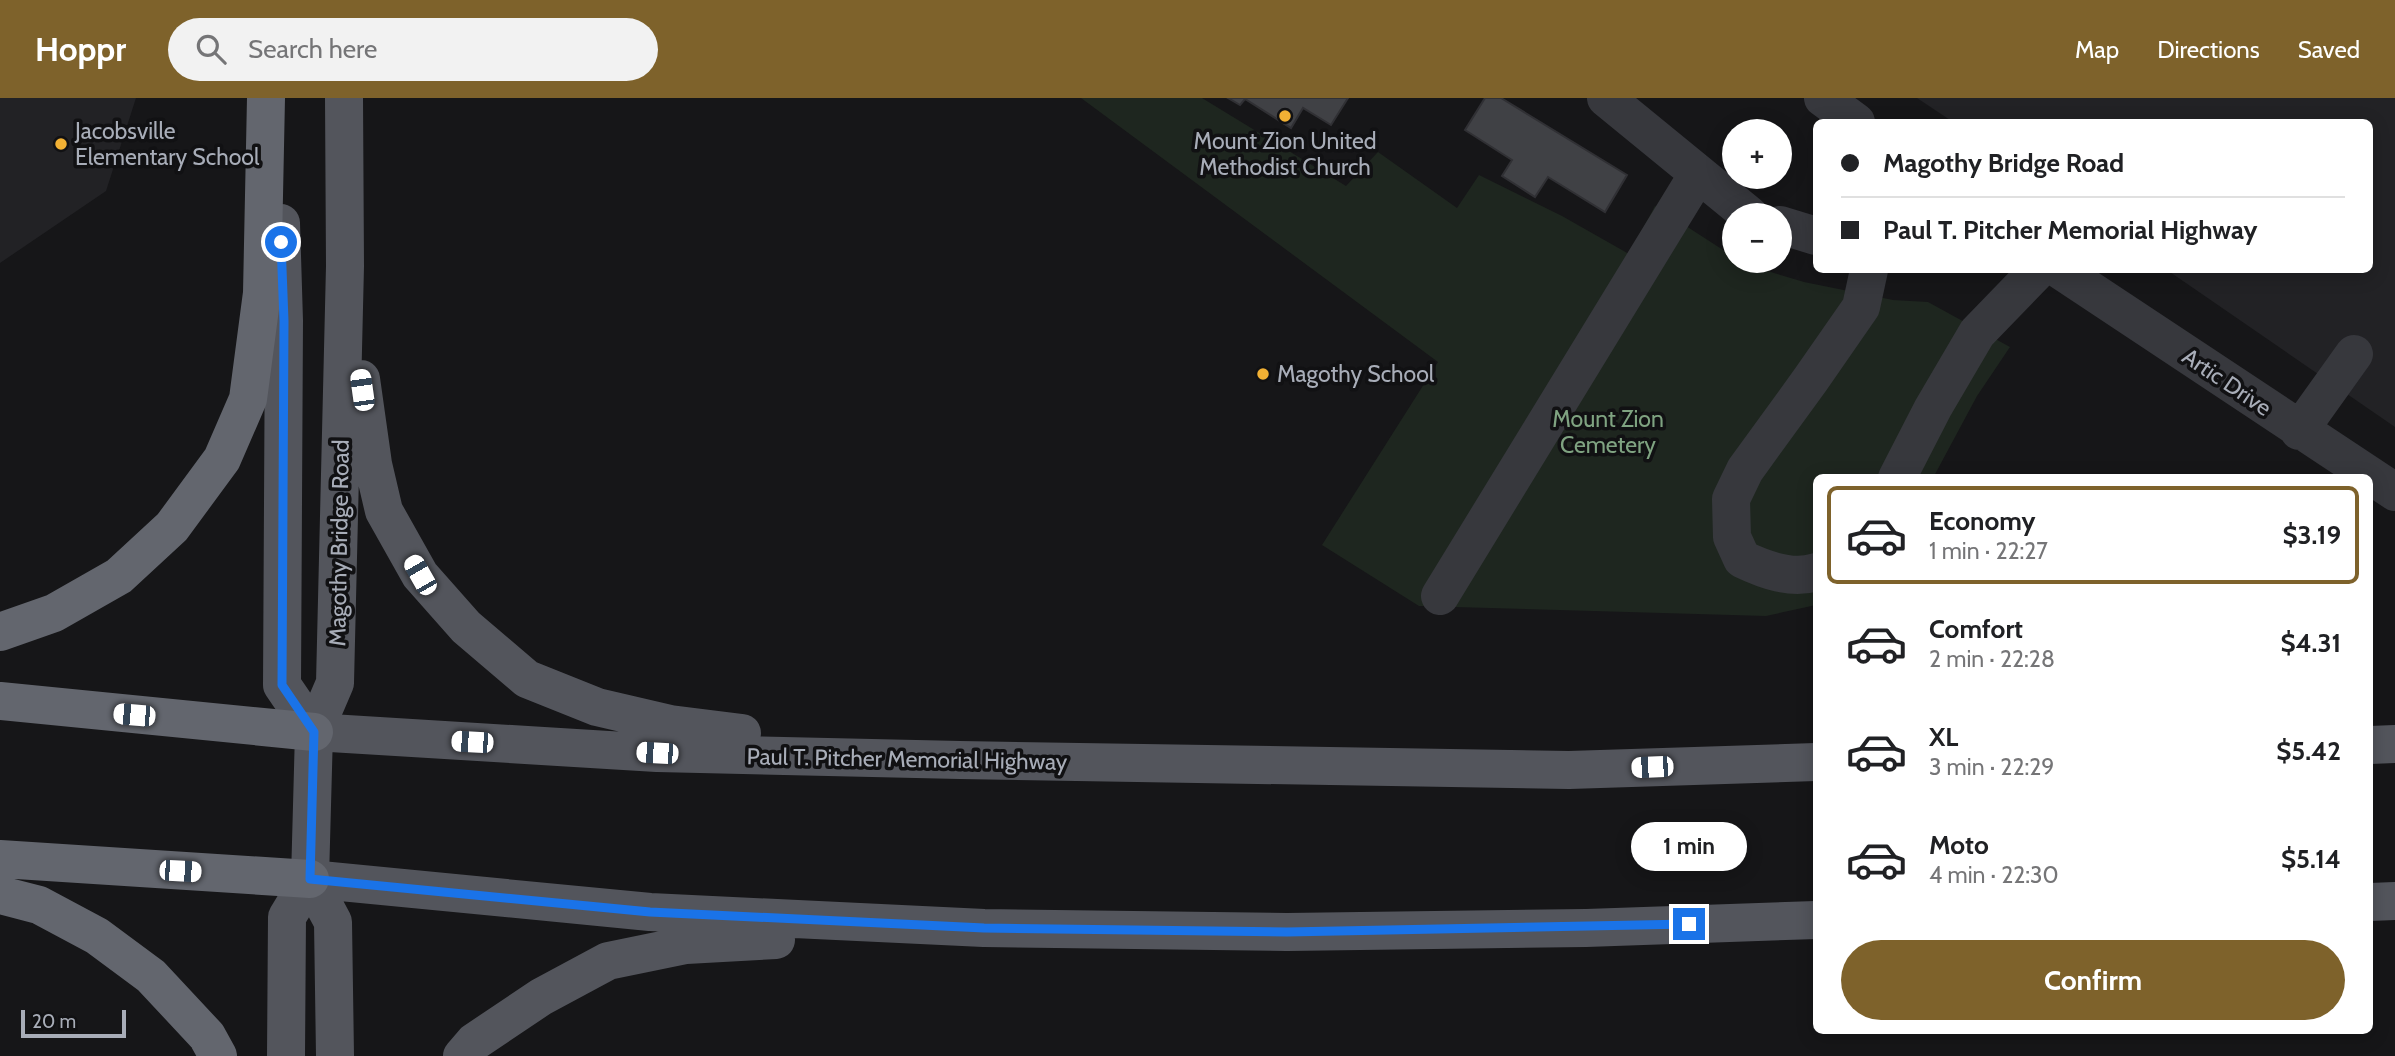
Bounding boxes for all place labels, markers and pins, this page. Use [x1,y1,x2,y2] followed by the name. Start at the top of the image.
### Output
[1277,108,1293,124] marker: Mount Zion United Methodist Church
[74,117,260,171] place label: Jacobsville Elementary School
[1194,127,1376,181] place label: Mount Zion United Methodist Church
[53,136,69,152] marker: Jacobsville Elementary School
[1277,360,1435,388] place label: Magothy School
[1255,366,1271,382] marker: Magothy School

